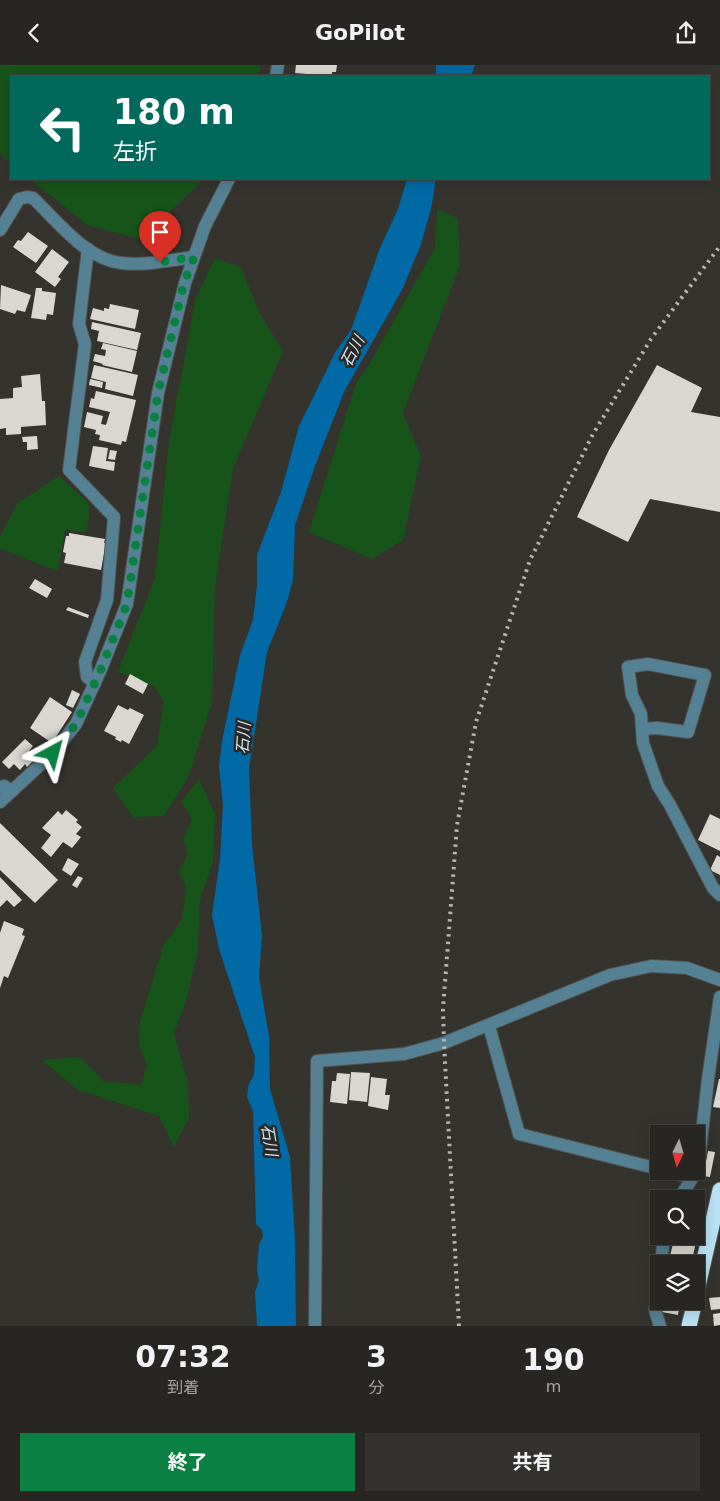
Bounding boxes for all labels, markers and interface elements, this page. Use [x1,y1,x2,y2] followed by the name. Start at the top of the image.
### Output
[20,19,48,47] icon: back
[672,19,700,47] icon: share
[315,20,405,45] text: GoPilot
[113,92,235,132] text: 180 m
[30,95,95,160] icon: left
[113,139,157,164] text: 左折
[139,211,181,262] pin
[146,218,174,246] icon: arrive
[337,331,369,370] water label: 石川
[233,719,254,755] water label: 石川
[26,726,78,778] position arrow
[258,1123,282,1159] water label: 石川
[650,1125,705,1180] north arrow
[650,1125,705,1310] map controls
[650,1190,705,1245] button: search
[650,1255,705,1310] button: layers
[135,1339,231,1374] text: 07:32
[366,1339,387,1374] text: 3
[522,1342,585,1377] text: 190
[546,1377,561,1396] text: m
[167,1378,199,1397] text: 到着
[368,1378,384,1397] text: 分
[20,1433,355,1491] button: 終了
[365,1433,700,1491] button: 共有

